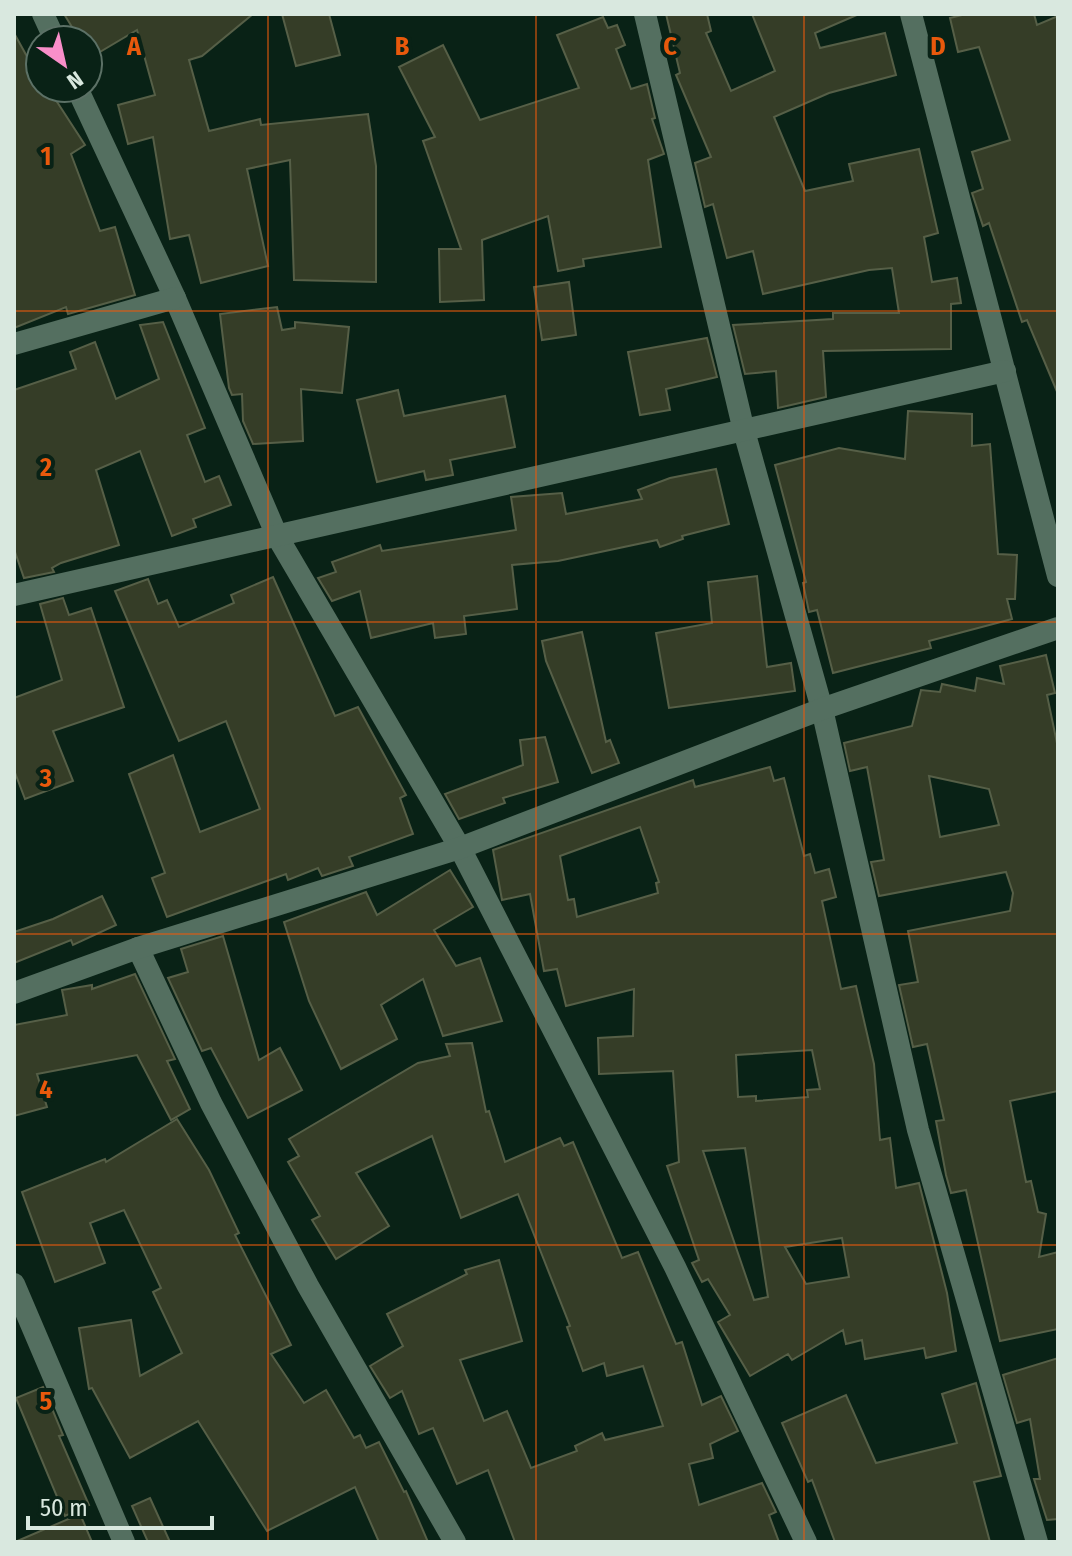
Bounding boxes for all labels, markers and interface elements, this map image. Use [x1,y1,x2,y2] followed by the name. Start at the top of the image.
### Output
[24,24,104,104] north arrow
[126,31,142,62] text: A
[395,31,410,62] text: B
[663,31,677,62] text: C
[930,31,946,62] text: D
[62,65,88,95] text: N
[41,141,52,172] text: 1
[39,452,52,483] text: 2
[39,763,52,794] text: 3
[39,1074,53,1105] text: 4
[40,1386,53,1417] text: 5
[28,1480,212,1530] scale bar
[40,1494,88,1522] text: 50 m

